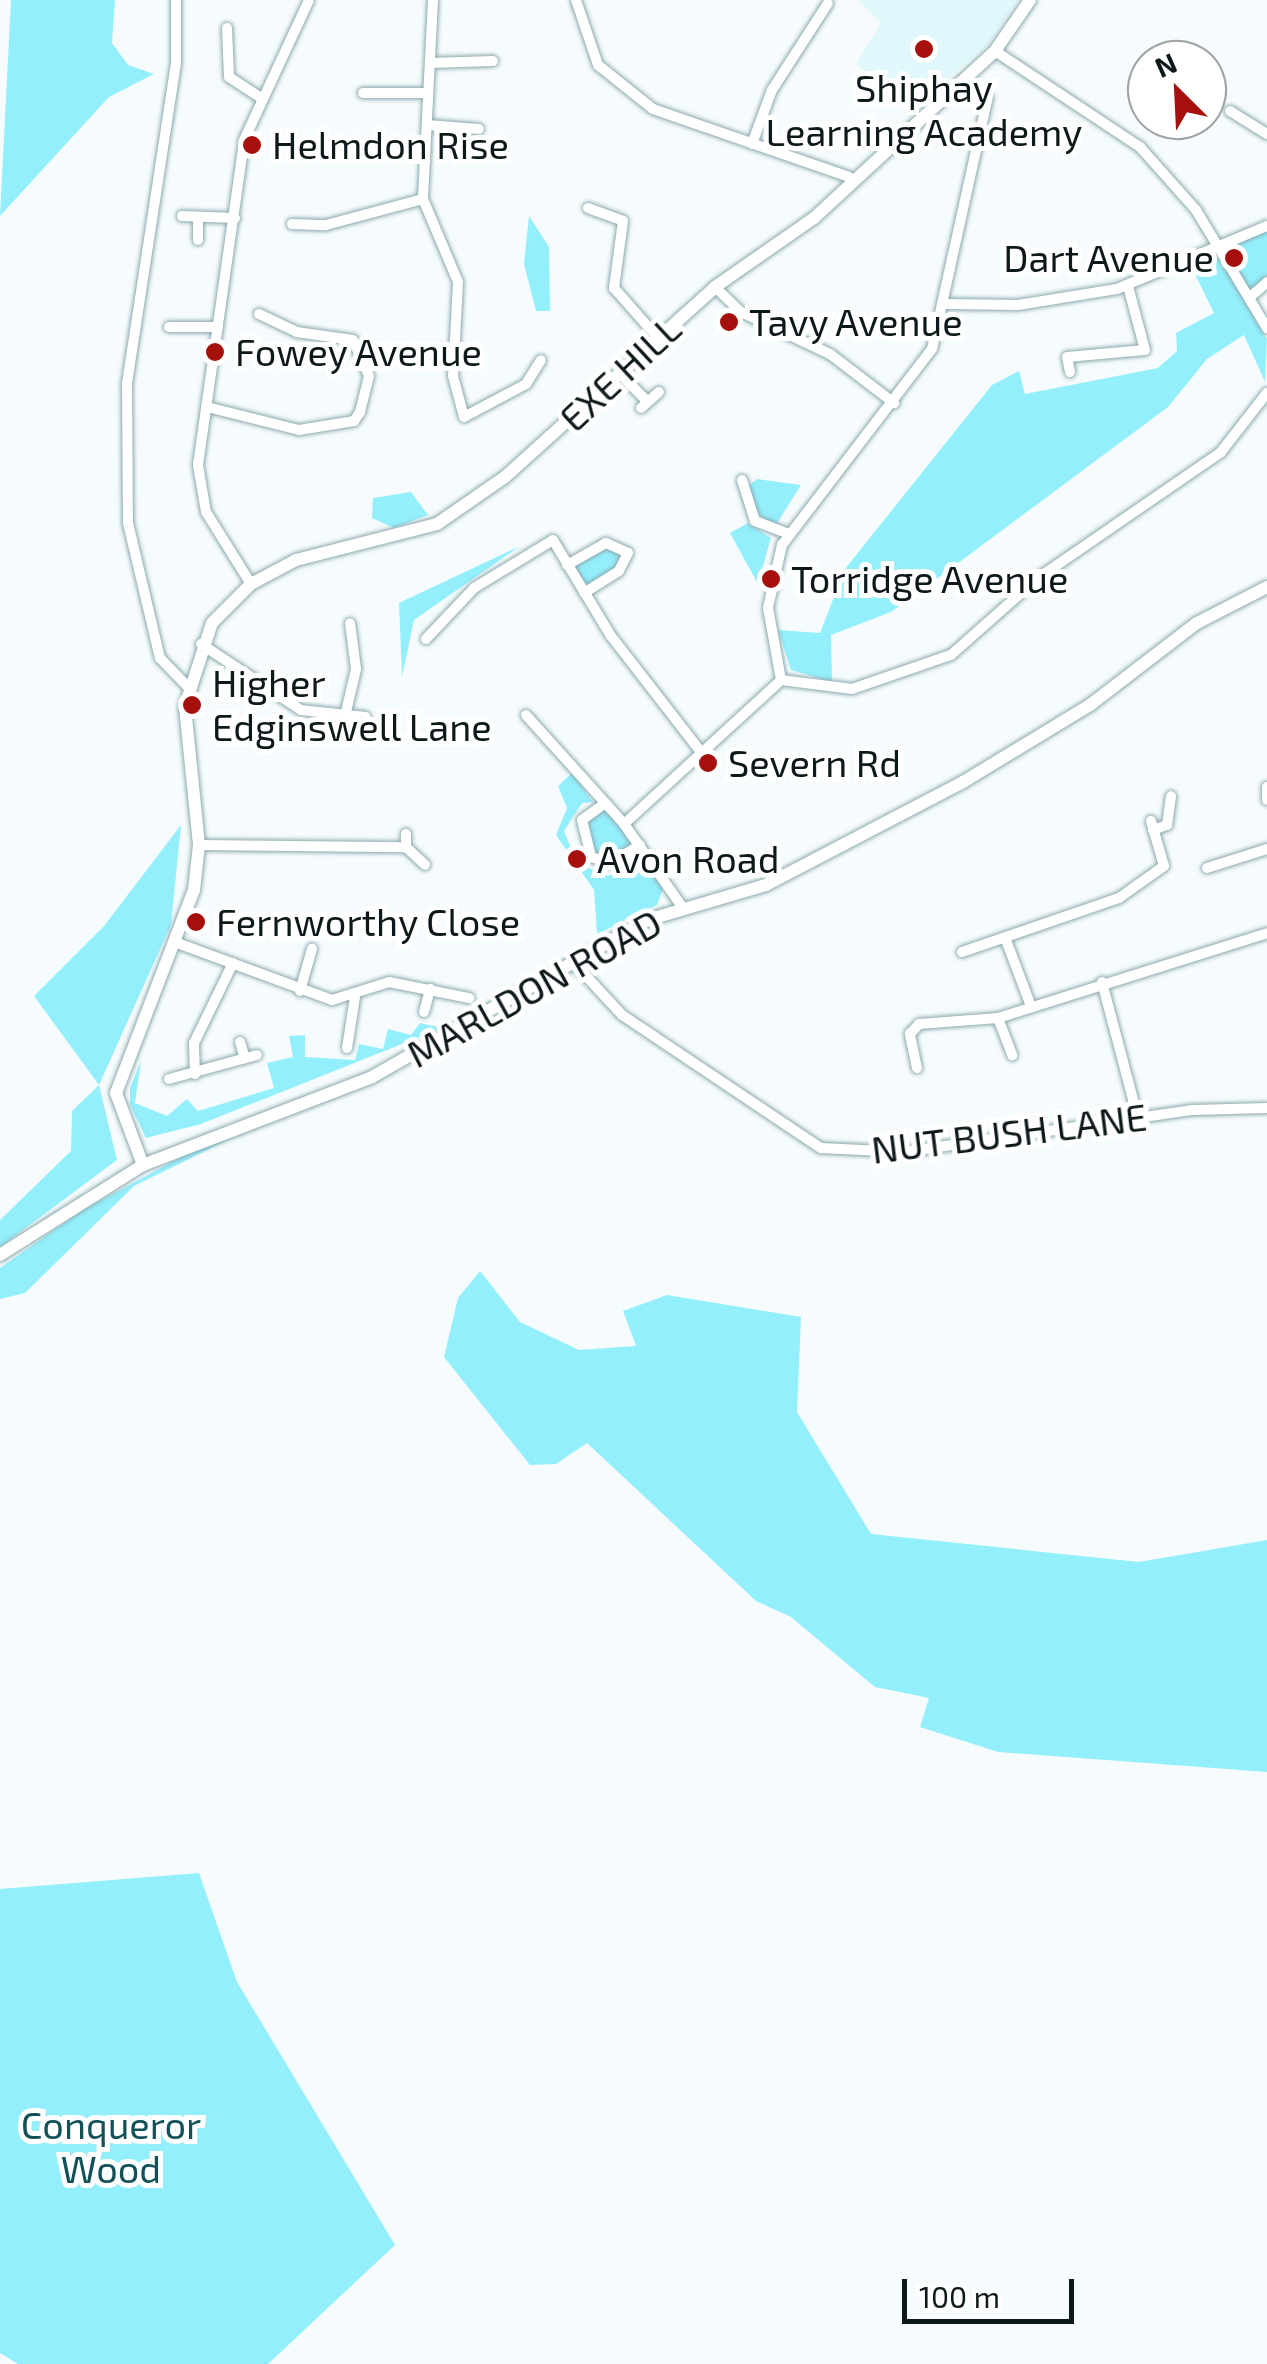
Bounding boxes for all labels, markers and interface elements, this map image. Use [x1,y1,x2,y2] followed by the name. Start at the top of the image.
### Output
[913,38,935,60] marker: Shiphay Learning Academy
[1127,40,1227,140] north arrow
[1149,45,1182,84] text: N
[765,65,1083,154] place label: Shiphay Learning Academy
[272,122,509,168] place label: Helmdon Rise
[241,134,263,156] marker: Helmdon Rise
[1002,235,1214,281] place label: Dart Avenue
[1223,247,1245,269] marker: Dart Avenue
[749,299,964,345] place label: Tavy Avenue
[550,306,690,440] street label: EXE HILL
[718,311,740,333] marker: Tavy Avenue
[235,329,484,375] place label: Fowey Avenue
[204,341,226,363] marker: Fowey Avenue
[791,556,1069,602] place label: Torridge Avenue
[760,568,782,590] marker: Torridge Avenue
[212,660,493,749] place label: Higher Edginswell Lane
[181,694,203,716] marker: Higher Edginswell Lane
[728,740,901,786] place label: Severn Rd
[697,752,719,774] marker: Severn Rd
[597,836,779,882] place label: Avon Road
[566,848,588,870] marker: Avon Road
[216,899,521,945] place label: Fernworthy Close
[399,899,669,1077] street label: MARLDON ROAD
[185,911,207,933] marker: Fernworthy Close
[868,1093,1150,1173] street label: NUT BUSH LANE
[21,2102,201,2192] park label: Conqueror Wood
[907,2259,1080,2321] scale bar
[919,2278,1000,2314] text: 100 m

